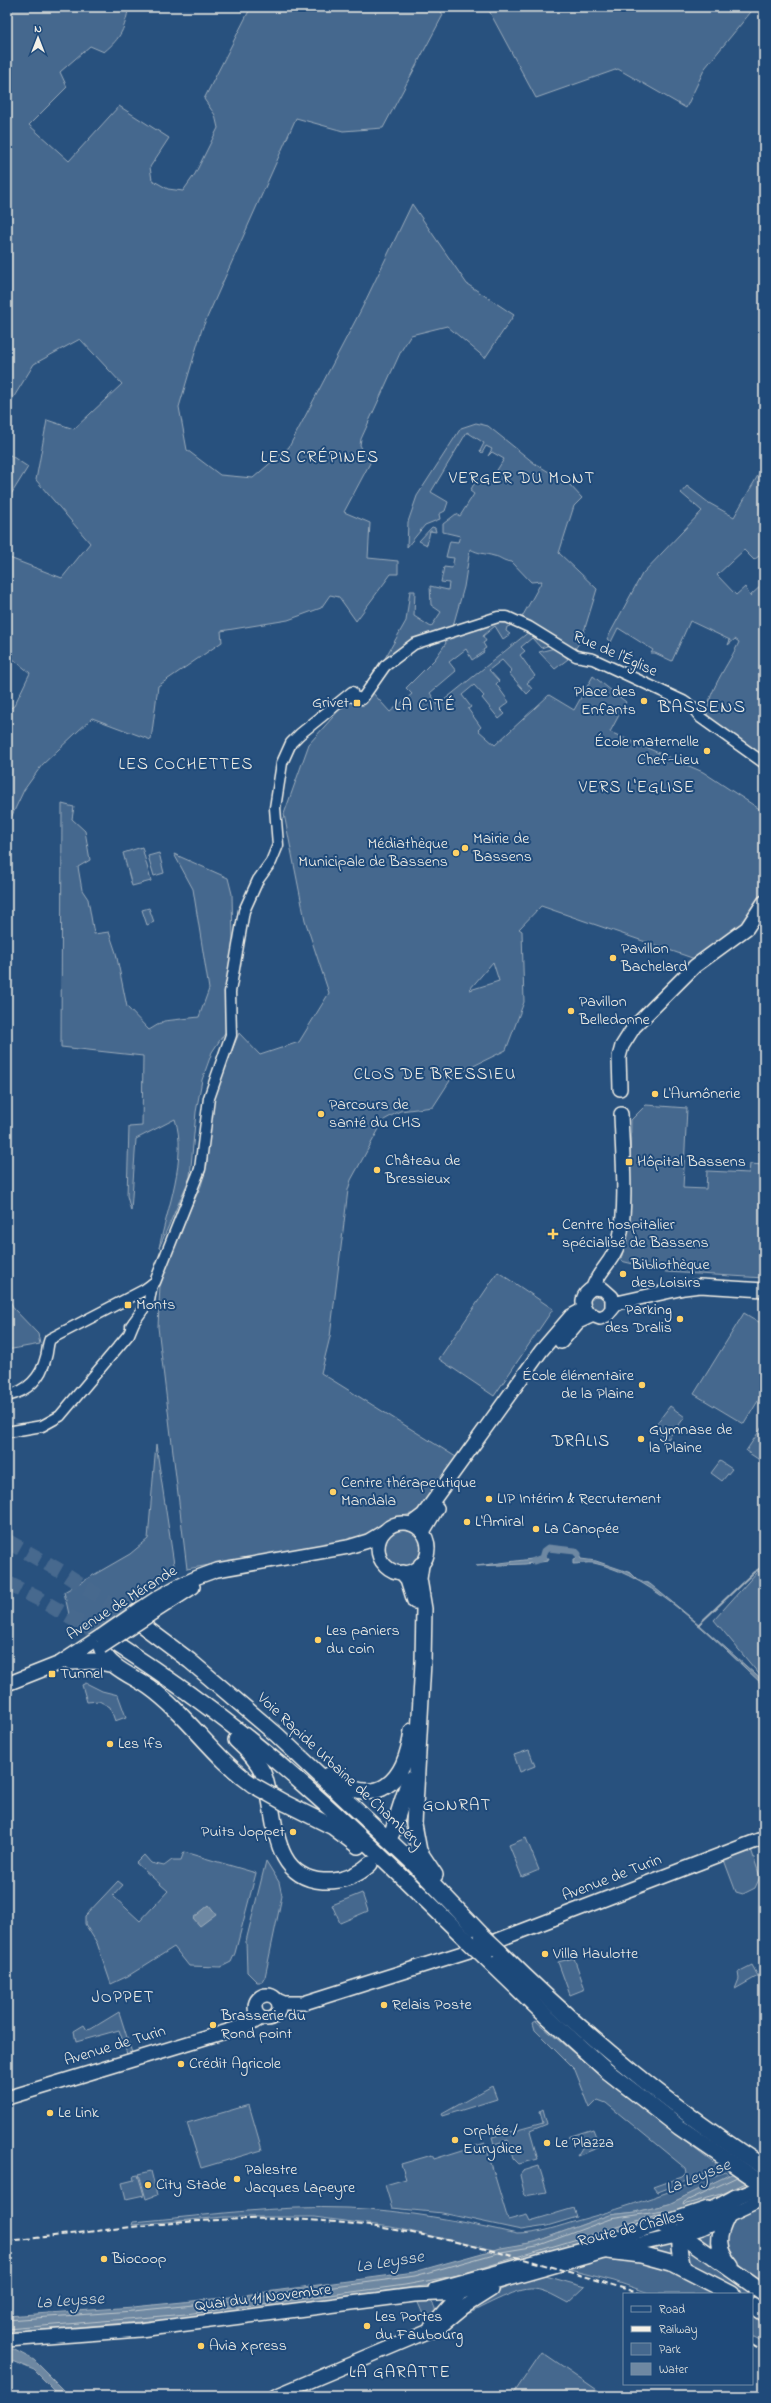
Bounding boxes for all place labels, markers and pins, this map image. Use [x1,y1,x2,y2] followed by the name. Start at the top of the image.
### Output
[574,680,636,722] place label: Place des Enfants
[312,691,350,715] place label: Grivet
[639,696,649,706] marker: Place des Enfants
[352,698,362,708] marker: Grivet
[594,730,700,772] place label: École maternelle Chef-Lieu
[702,746,712,756] marker: École maternelle Chef-Lieu
[472,827,532,869] place label: Mairie de Bassens
[298,832,449,874] place label: Médiathèque Municipale de Bassens
[460,843,470,853] marker: Mairie de Bassens
[451,848,461,858] marker: Médiathèque Municipale de Bassens
[620,937,688,979] place label: Pavillon Bachelard
[608,953,618,963] marker: Pavillon Bachelard
[578,990,651,1032] place label: Pavillon Belledonne
[566,1006,576,1016] marker: Pavillon Belledonne
[663,1082,741,1106] place label: L'Aumônerie
[650,1089,660,1099] marker: L'Aumônerie
[329,1093,421,1135] place label: Parcours de santé du CHS
[316,1109,326,1119] marker: Parcours de santé du CHS
[384,1149,461,1191] place label: Château de Bressieux
[637,1150,746,1174] place label: Hôpital Bassens
[624,1157,634,1167] marker: Hôpital Bassens
[372,1165,382,1175] marker: Château de Bressieux
[562,1213,709,1255] place label: Centre hospitalier spécialisé de Bassens
[547,1228,559,1240] marker: Centre hospitalier spécialisé de Bassens
[630,1253,710,1295] place label: Bibliothèque des Loisirs
[618,1269,628,1279] marker: Bibliothèque des Loisirs
[136,1293,175,1317] place label: Monts
[605,1298,672,1340] place label: Parking des Dralis
[123,1300,133,1310] marker: Monts
[675,1314,685,1324] marker: Parking des Dralis
[522,1364,635,1406] place label: École élémentaire de la Plaine
[637,1380,647,1390] marker: École élémentaire de la Plaine
[649,1418,733,1460] place label: Gymnase de la Plaine
[636,1434,646,1444] marker: Gymnase de la Plaine
[341,1471,477,1513] place label: Centre thérapeutique Mandala
[328,1487,338,1497] marker: Centre thérapeutique Mandala
[497,1487,662,1511] place label: LIP Intérim & Recrutement
[484,1494,494,1504] marker: LIP Intérim & Recrutement
[475,1510,524,1534] place label: L'Amiral
[462,1517,472,1527] marker: L'Amiral
[544,1517,620,1541] place label: La Canopée
[531,1524,541,1534] marker: La Canopée
[326,1619,400,1661] place label: Les paniers du coin
[313,1635,323,1645] marker: Les paniers du coin
[60,1662,103,1686] place label: Tunnel
[47,1669,57,1679] marker: Tunnel
[118,1732,163,1756] place label: Les Ifs
[105,1739,115,1749] marker: Les Ifs
[201,1820,286,1844] place label: Puits Joppet
[288,1827,298,1837] marker: Puits Joppet
[552,1942,639,1966] place label: Villa Haulotte
[540,1949,550,1959] marker: Villa Haulotte
[392,1993,473,2017] place label: Relais Poste
[379,2000,389,2010] marker: Relais Poste
[220,2004,306,2046] place label: Brasserie du Rond point
[208,2020,218,2030] marker: Brasserie du Rond point
[189,2052,282,2076] place label: Crédit Agricole
[176,2059,186,2069] marker: Crédit Agricole
[58,2101,100,2125] place label: Le Link
[45,2108,55,2118] marker: Le Link
[463,2119,523,2161] place label: Orphée / Eurydice
[555,2131,614,2155] place label: Le Plazza
[450,2135,460,2145] marker: Orphée / Eurydice
[542,2138,552,2148] marker: Le Plazza
[245,2158,356,2200] place label: Palestre Jacques Lapeyre
[156,2173,227,2197] place label: City Stade
[232,2174,242,2184] marker: Palestre Jacques Lapeyre
[143,2180,153,2190] marker: City Stade
[111,2247,167,2271] place label: Biocoop
[99,2254,109,2264] marker: Biocoop
[375,2305,463,2347] place label: Les Portes du Faubourg
[362,2321,372,2331] marker: Les Portes du Faubourg
[209,2334,287,2358] place label: Avia Xpress
[196,2341,206,2351] marker: Avia Xpress

